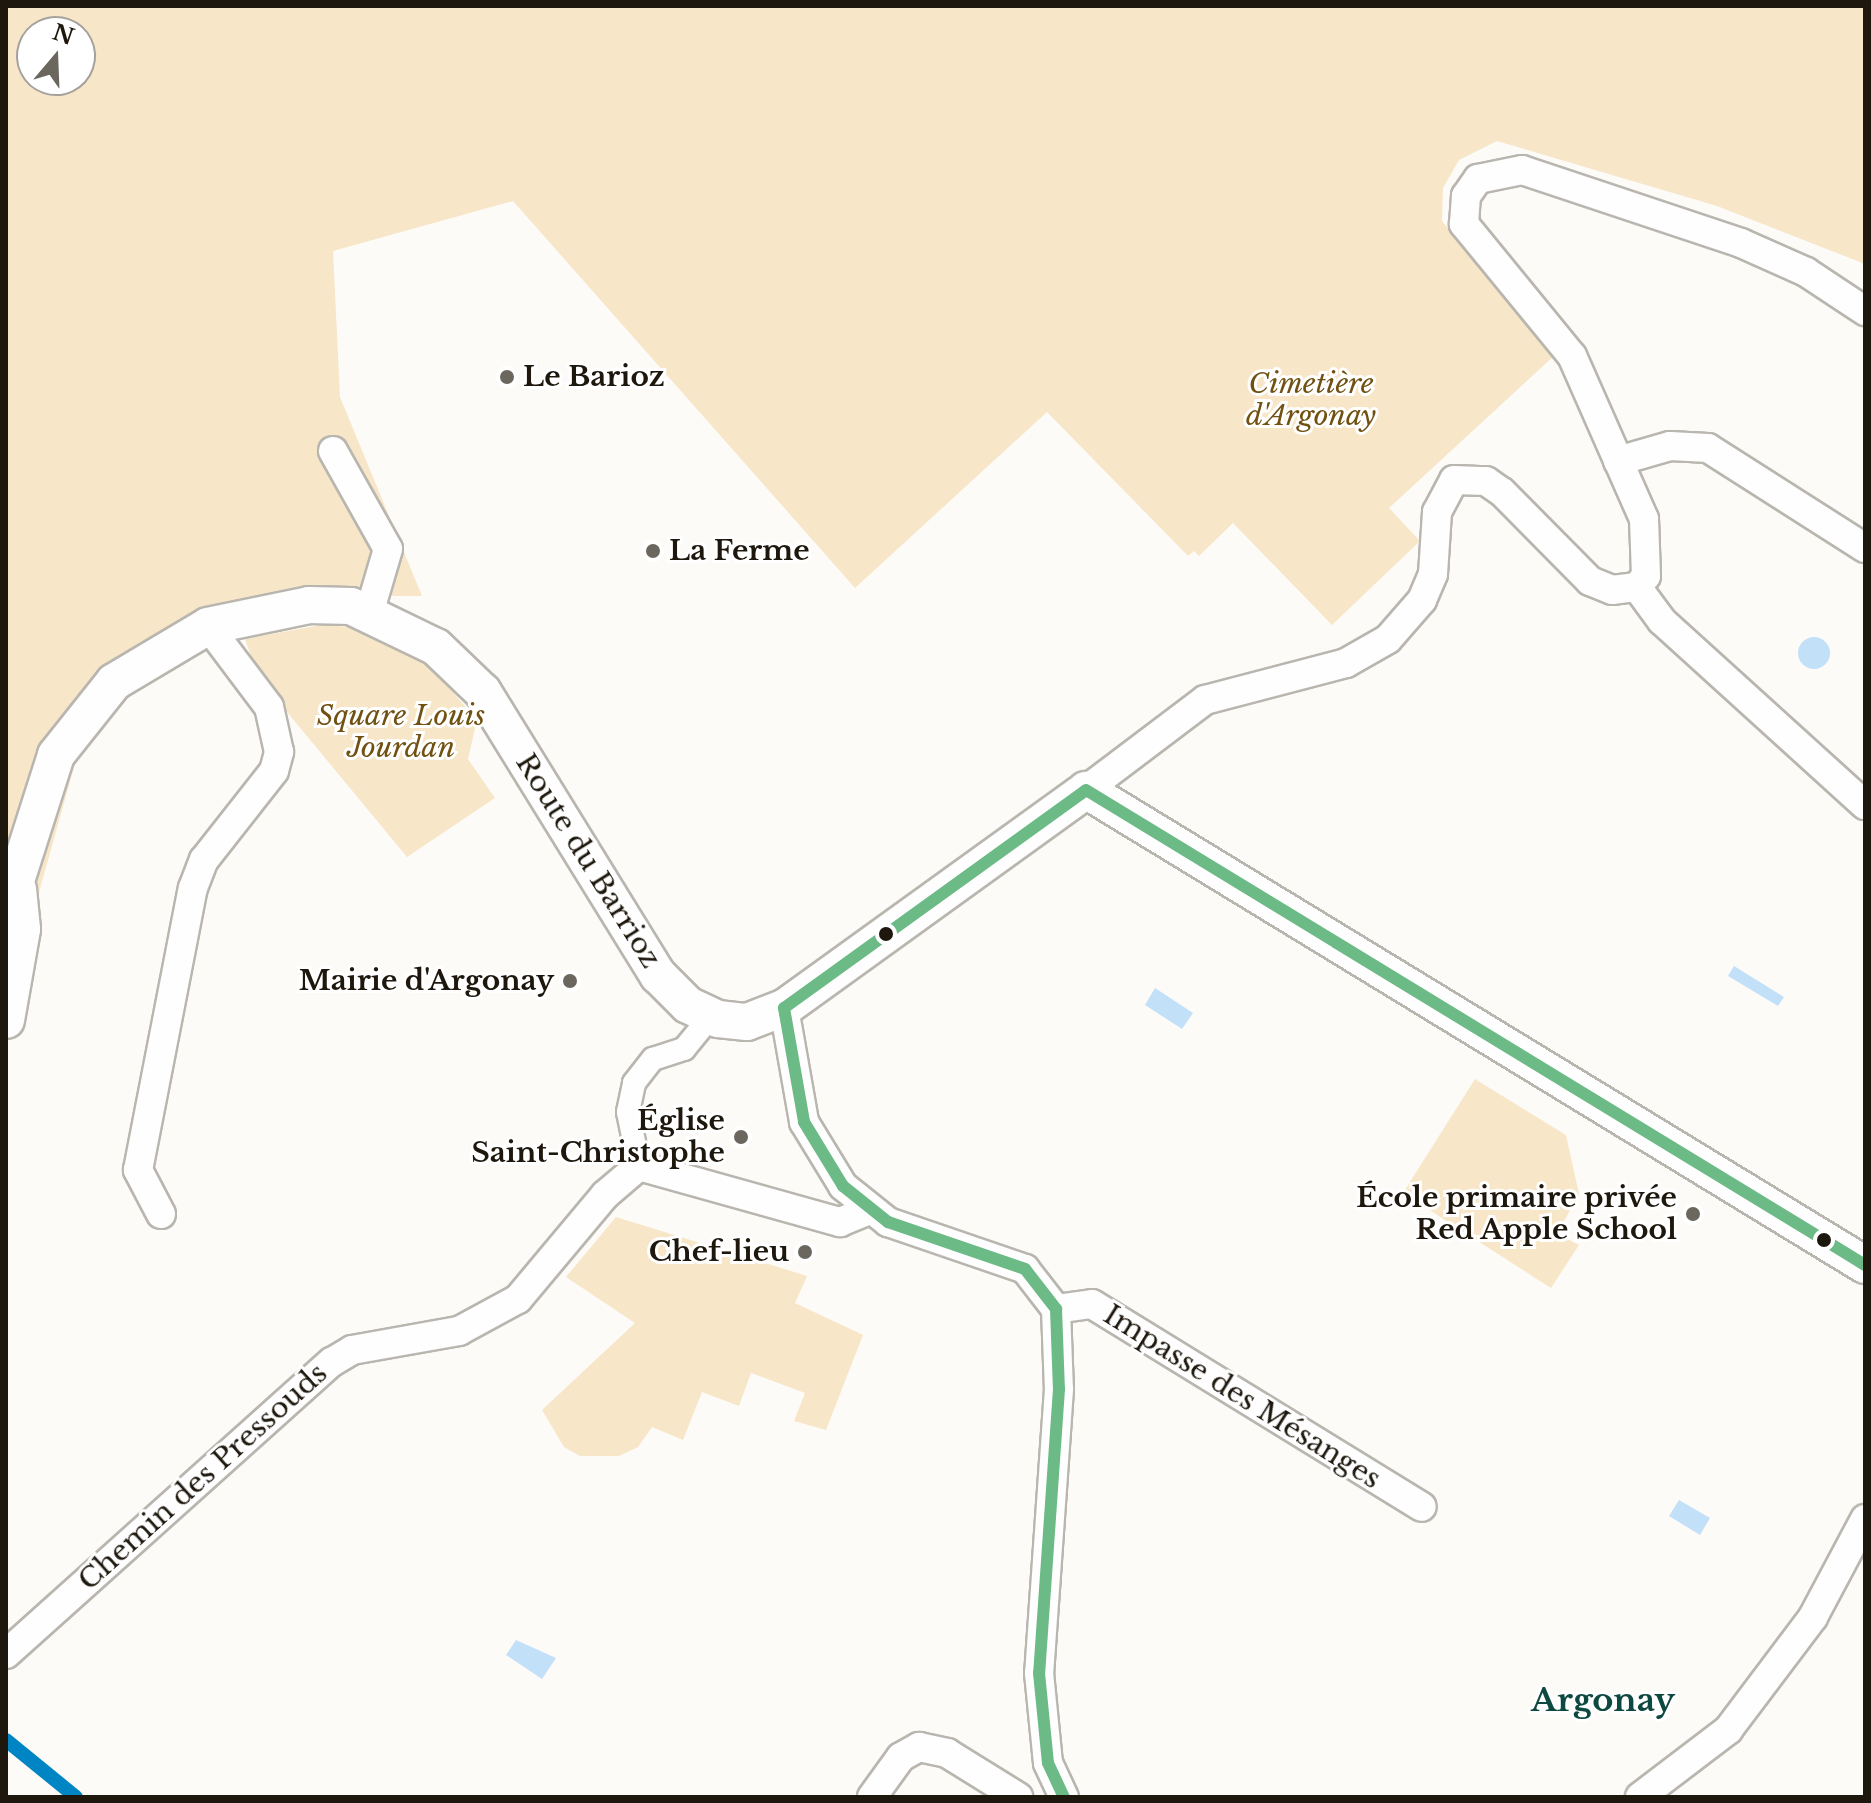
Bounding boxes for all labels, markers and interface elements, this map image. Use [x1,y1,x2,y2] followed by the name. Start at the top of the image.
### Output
[16,16,96,96] north arrow
[49,19,78,51] text: N
[523,360,665,394] place label: Le Barioz
[1246,367,1376,433] park label: Cimetière d'Argonay
[498,368,516,386] marker: Le Barioz
[669,534,810,568] place label: La Ferme
[644,542,662,560] marker: La Ferme
[317,699,485,765] park label: Square Louis Jourdan
[509,748,667,974] street label: Route du Barrioz
[878,926,894,942] unlabelled marker
[299,964,554,998] place label: Mairie d'Argonay
[561,972,579,990] marker: Mairie d'Argonay
[471,1104,725,1170] place label: Église Saint-Christophe
[732,1128,750,1146] marker: Église Saint-Christophe
[1356,1181,1677,1247] place label: École primaire privée Red Apple School
[1684,1205,1702,1223] marker: École primaire privée Red Apple School
[1816,1232,1832,1248] unlabelled marker
[649,1235,789,1269] place label: Chef-lieu
[796,1243,814,1261] marker: Chef-lieu
[1097,1298,1387,1496] street label: Impasse des Mésanges
[72,1357,334,1597] street label: Chemin des Pressouds
[1531,1681,1675,1719] district label: Argonay

